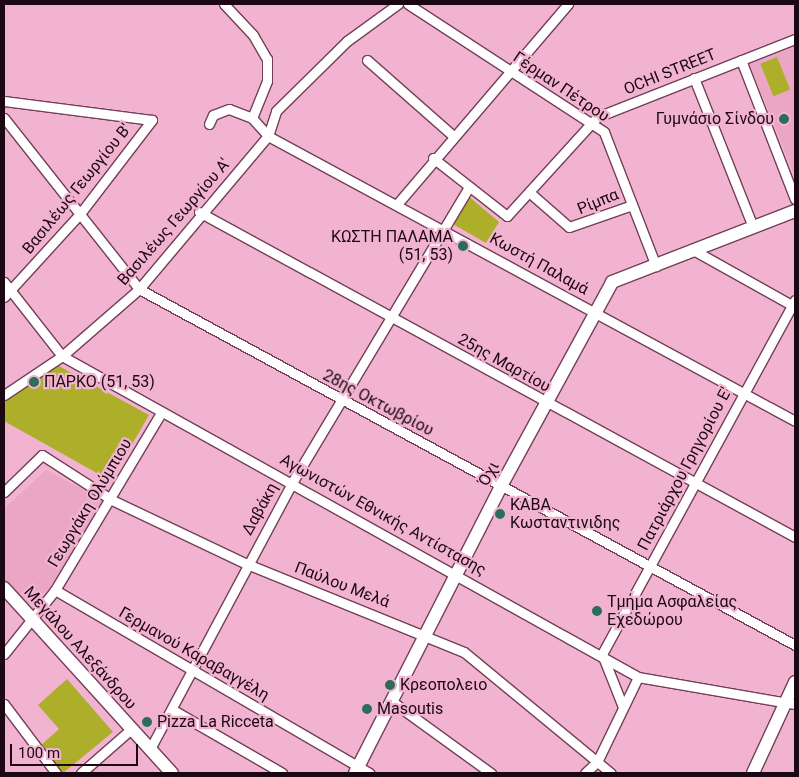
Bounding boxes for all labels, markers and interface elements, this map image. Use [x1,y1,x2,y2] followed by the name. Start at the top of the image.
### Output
[621,45,719,99] street label: OCHI STREET
[509,48,613,126] street label: Γέρμαν Πέτρου
[656,109,774,129] place label: Γυμνάσιο Σίνδου
[778,113,790,125] marker: Γυμνάσιο Σίνδου
[18,120,136,258] street label: Βασιλέως Γεωργίου Β'
[114,155,234,289] street label: Βασιλέως Γεωργίου Α'
[574,185,622,219] street label: Ρίμπα
[331,227,453,265] place label: ΚΩΣΤΗ ΠΑΛΑΜΑ (51, 53)
[486,229,592,299] street label: Κωστή Παλαμά
[457,240,469,252] marker: ΚΩΣΤΗ ΠΑΛΑΜΑ (51, 53)
[454,330,554,396] street label: 25ης Μαρτίου
[319,366,437,440] street label: 28ης Οκτωβρίου
[44,372,155,392] place label: ΠΑΡΚΟ (51, 53)
[28,376,40,388] marker: ΠΑΡΚΟ (51, 53)
[634,384,736,554] street label: Πατριάρχου Γρηγορίου Ε'
[44,435,136,571] street label: Γεωργάκη Ολύμπιου
[277,450,489,580] street label: Αγωνιστών Εθνικής Αντίστασης
[474,458,504,490] street label: Όχι
[238,479,282,539] street label: Δαβάκη
[510,495,620,533] place label: ΚΑΒΑ Κωσταντινιδης
[494,508,506,520] marker: ΚΑΒΑ Κωσταντινιδης
[292,558,392,612] street label: Παύλου Μελά
[20,583,140,713] street label: Μεγάλου Αλεξάνδρου
[607,592,737,630] place label: Τμήμα Ασφαλείας Εχεδώρου
[115,603,273,705] street label: Γερμανού Καραβαγγέλη
[591,605,603,617] marker: Τμήμα Ασφαλείας Εχεδώρου
[400,675,487,695] place label: Κρεοπολειο
[384,679,396,691] marker: Κρεοπολειο
[377,699,443,719] place label: Masoutis
[361,703,373,715] marker: Masoutis
[157,712,274,732] place label: Pizza La Ricceta
[141,716,153,728] marker: Pizza La Ricceta
[12,734,140,766] scale bar
[18,744,60,762] text: 100 m

